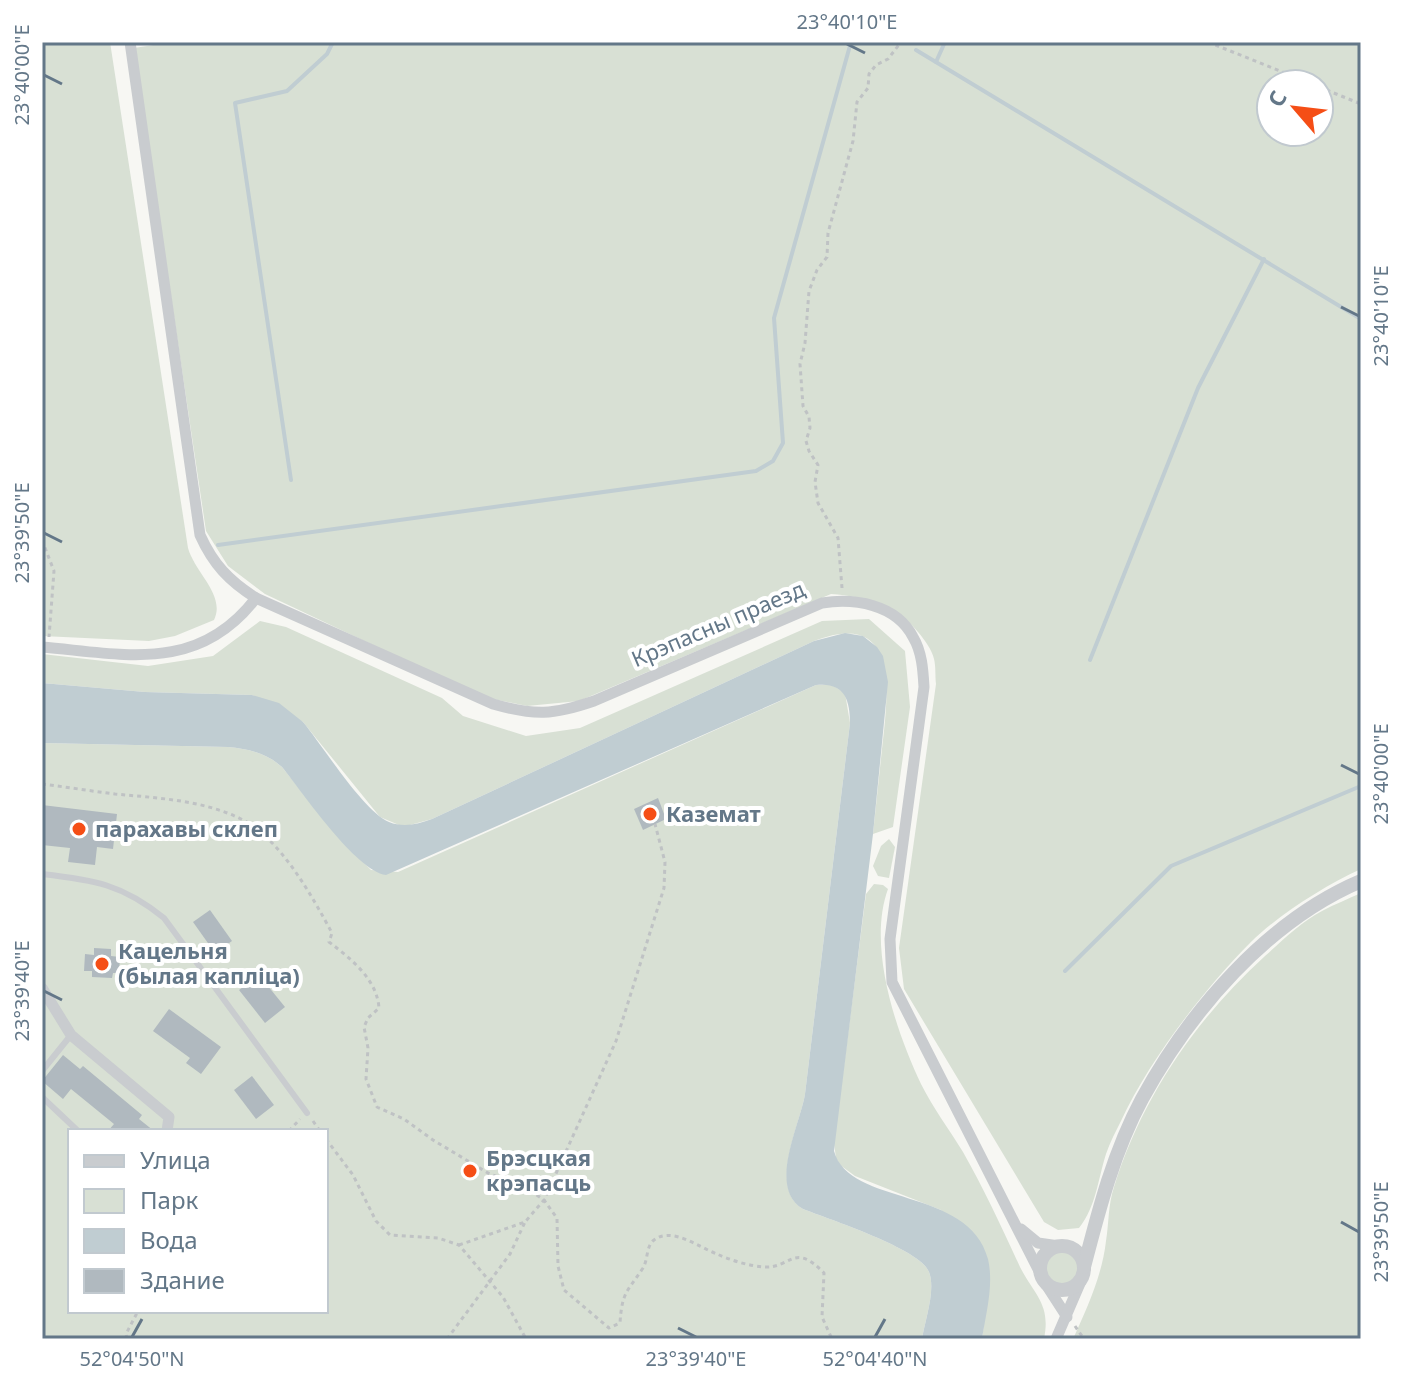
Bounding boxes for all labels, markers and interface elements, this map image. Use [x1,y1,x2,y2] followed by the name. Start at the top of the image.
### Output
[797,8,897,35] text: 23°40'10"E
[8,25,35,125] text: 23°40'00"E
[1255,68,1335,148] north arrow
[1260,85,1293,111] text: С
[1367,266,1394,366] text: 23°40'10"E
[8,483,35,583] text: 23°39'50"E
[626,573,809,673] street label: Крэпасны праезд
[1367,724,1394,824] text: 23°40'00"E
[666,798,761,828] place label: Каземат
[641,805,659,823] marker: Каземат
[95,813,278,843] place label: парахавы склеп
[70,820,88,838] marker: парахавы склеп
[118,935,300,990] place label: Кацельня (былая капліца)
[8,941,35,1041] text: 23°39'40"E
[93,955,111,973] marker: Кацельня (былая капліца)
[68,1129,328,1313] legend
[486,1142,591,1197] place label: Брэсцкая крэпасць
[140,1143,211,1176] text: Улица
[461,1162,479,1180] marker: Брэсцкая крэпасць
[1367,1182,1394,1282] text: 23°39'50"E
[140,1183,199,1216] text: Парк
[140,1223,198,1256] text: Вода
[140,1263,225,1296] text: Здание
[79,1345,185,1372] text: 52°04'50"N
[646,1345,746,1372] text: 23°39'40"E
[822,1345,928,1372] text: 52°04'40"N

